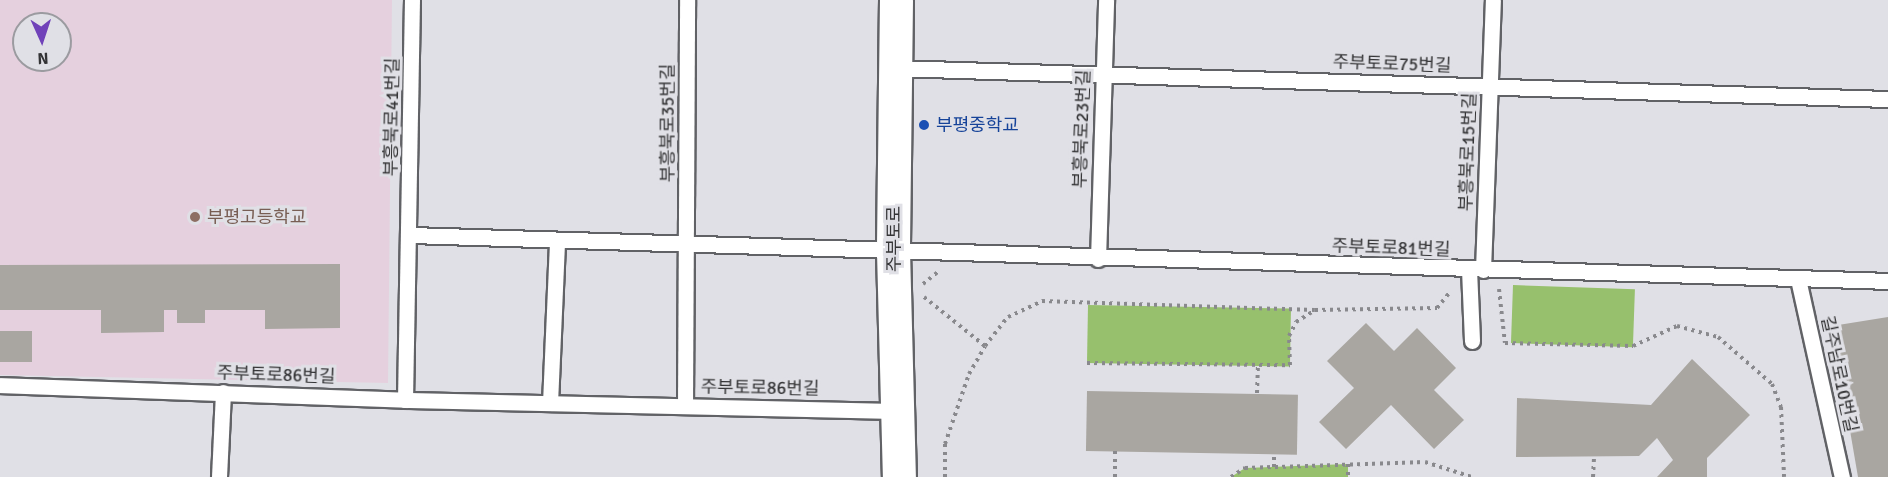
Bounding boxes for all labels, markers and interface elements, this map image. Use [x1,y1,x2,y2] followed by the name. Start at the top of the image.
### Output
[12,12,72,72] north arrow
[37,48,49,68] text: N
[1332,51,1452,77] street label: 주부토로75번길
[380,57,404,177] street label: 부흥북로41번길
[657,64,679,182] street label: 부흥북로35번길
[1069,69,1095,189] street label: 부흥북로23번길
[1455,92,1481,212] street label: 부흥북로15번길
[936,114,1019,136] place label: 부평중학교
[917,118,931,132] marker: 부평중학교
[207,206,306,228] place label: 부평고등학교
[883,206,905,272] street label: 주부토로
[188,210,202,224] marker: 부평고등학교
[1331,235,1451,261] street label: 주부토로81번길
[1816,314,1862,434] street label: 길주남로10번길
[216,362,336,388] street label: 주부토로86번길
[700,376,820,400] street label: 주부토로86번길

